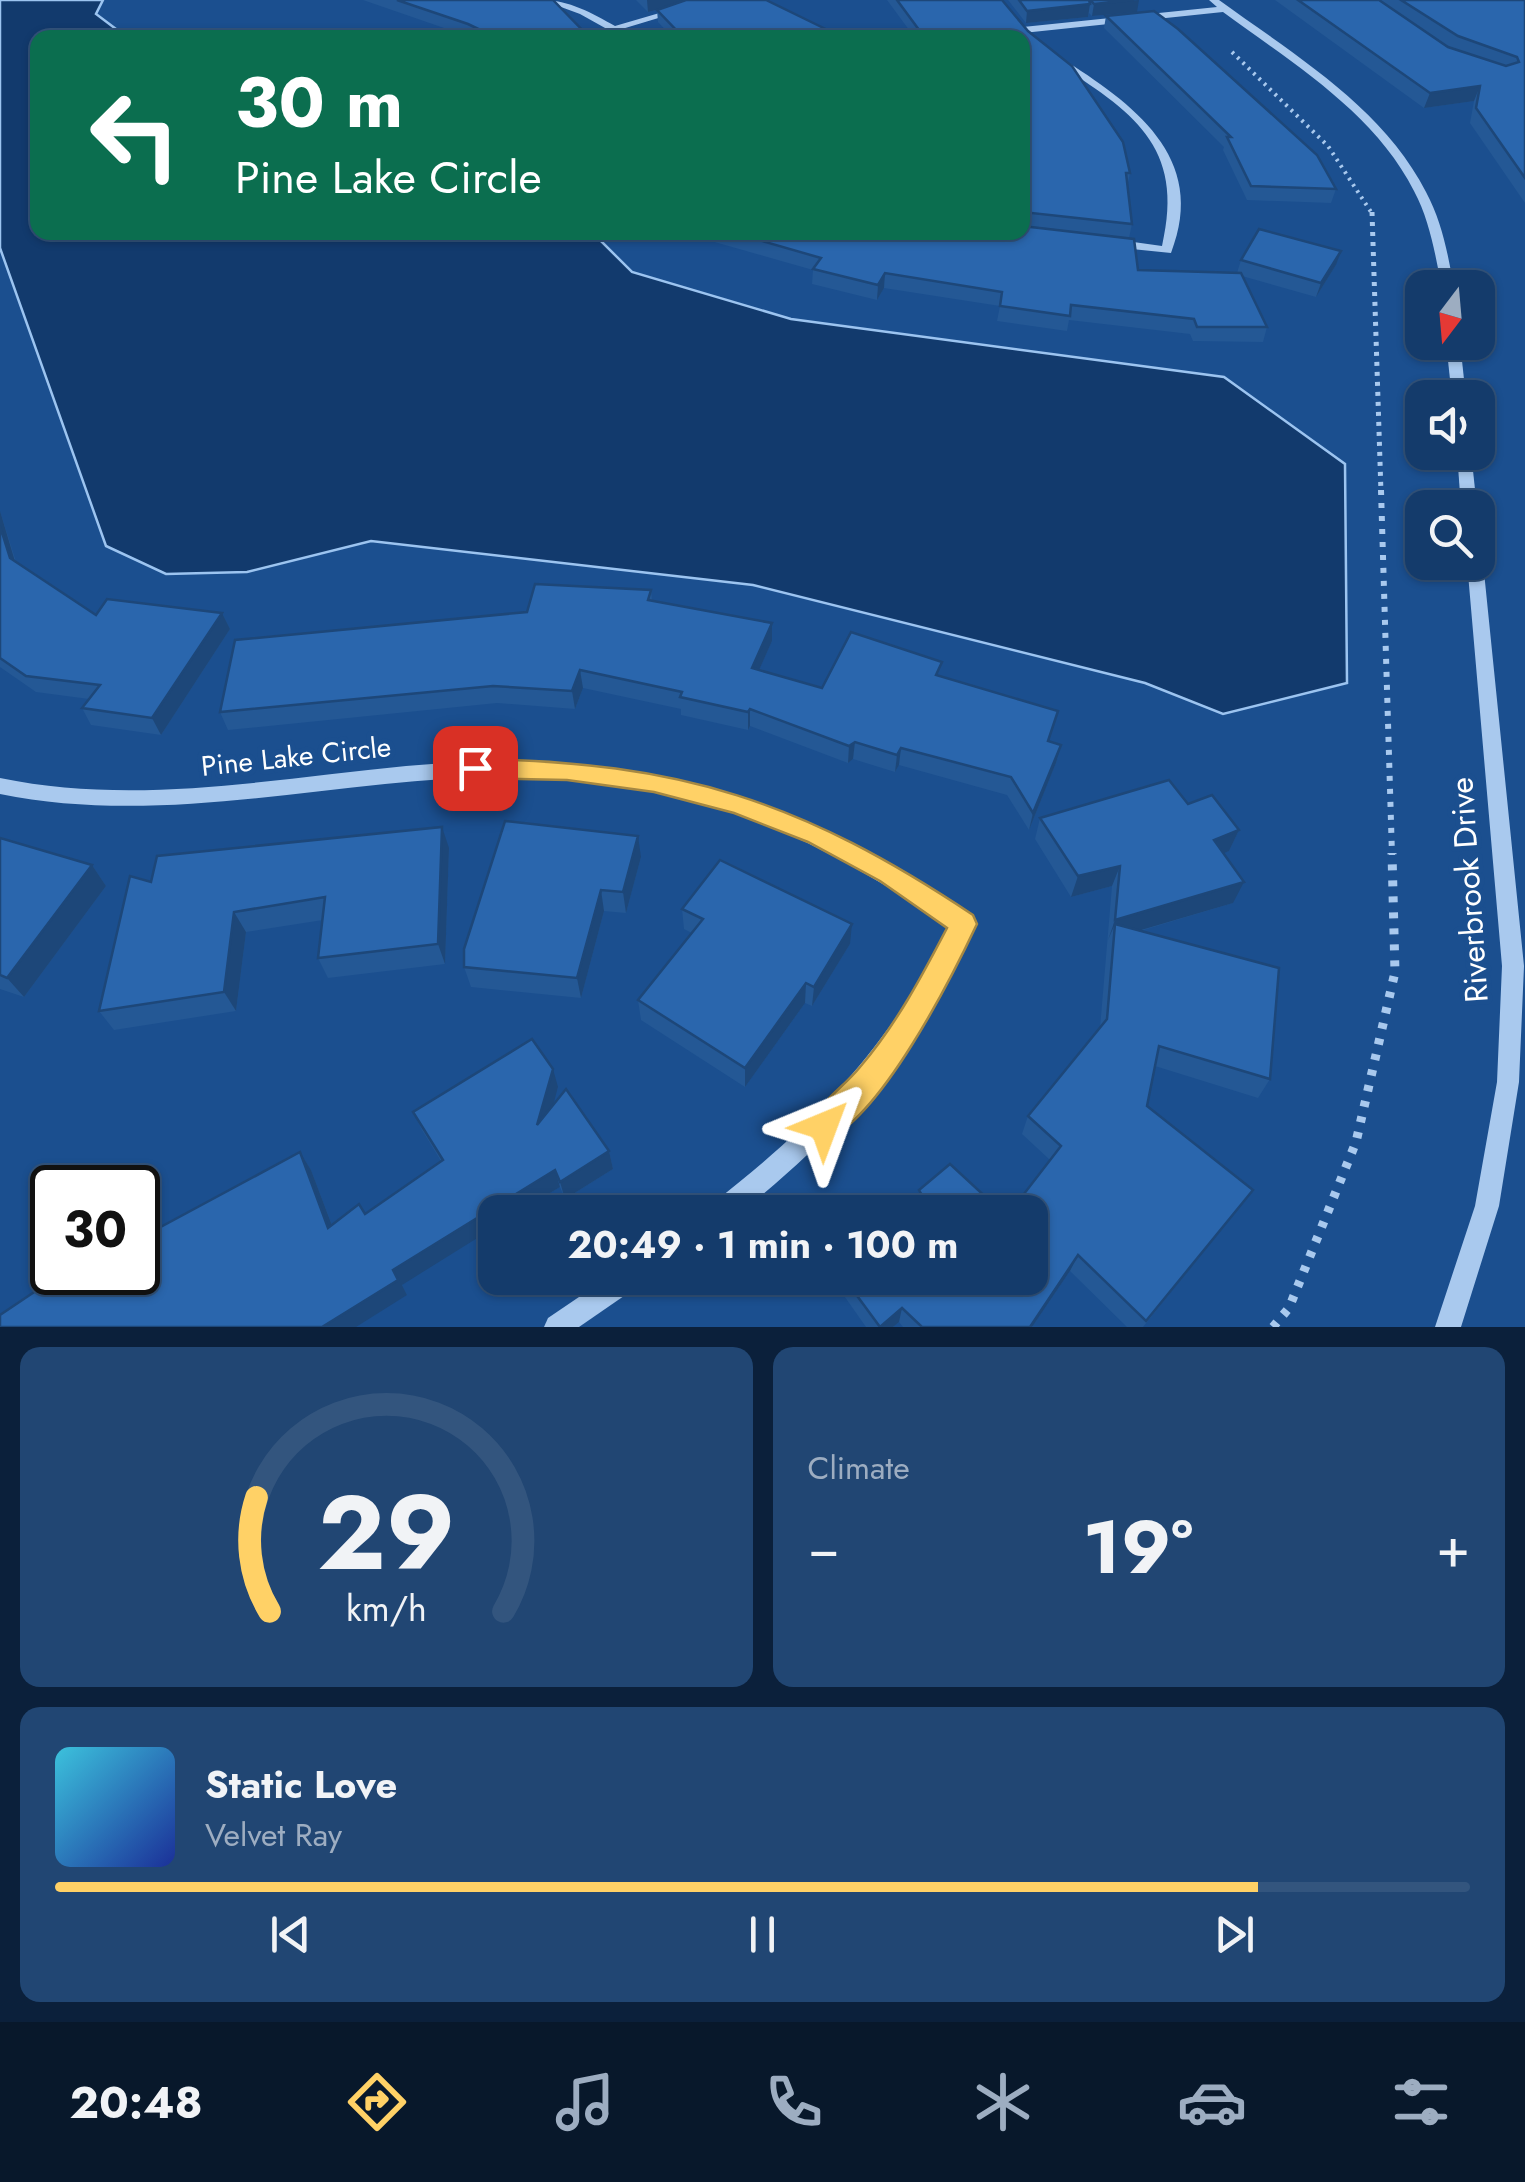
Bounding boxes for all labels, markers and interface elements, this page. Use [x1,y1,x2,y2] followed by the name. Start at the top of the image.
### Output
[235,52,403,153] text: 30 m
[70,70,200,200] icon: left
[235,145,542,210] text: Pine Lake Circle
[1405,270,1495,360] north arrow
[1405,270,1495,580] map controls
[1405,380,1495,470] button: sound
[1405,490,1495,580] button: search
[199,726,393,787] street label: Pine Lake Circle
[433,726,518,811] pin
[448,741,503,796] icon: arrive
[1438,776,1500,1004] street label: Riverbrook Drive
[772,1074,876,1178] position arrow
[30,1165,160,1295] speed limit sign: 30
[568,1217,958,1272] text: 20:49 · 1 min · 100 m
[808,1445,910,1491] text: Climate
[317,1458,455,1608] text: 29
[1083,1493,1193,1601] text: 19°
[808,1508,840,1588] text: −
[1436,1508,1470,1588] text: +
[346,1583,427,1634] text: km/h
[205,1757,397,1812] text: Static Love
[205,1812,342,1858] text: Velvet Ray
[263,1907,318,1962] icon: previous
[735,1907,790,1962] icon: pause
[1207,1907,1262,1962] icon: next
[342,2067,412,2137] icon: directions
[550,2067,620,2137] icon: music
[759,2067,829,2137] icon: phone
[968,2067,1038,2137] icon: climate
[1177,2067,1247,2137] icon: car
[1386,2067,1456,2137] icon: filters
[69,2070,203,2135] text: 20:48

